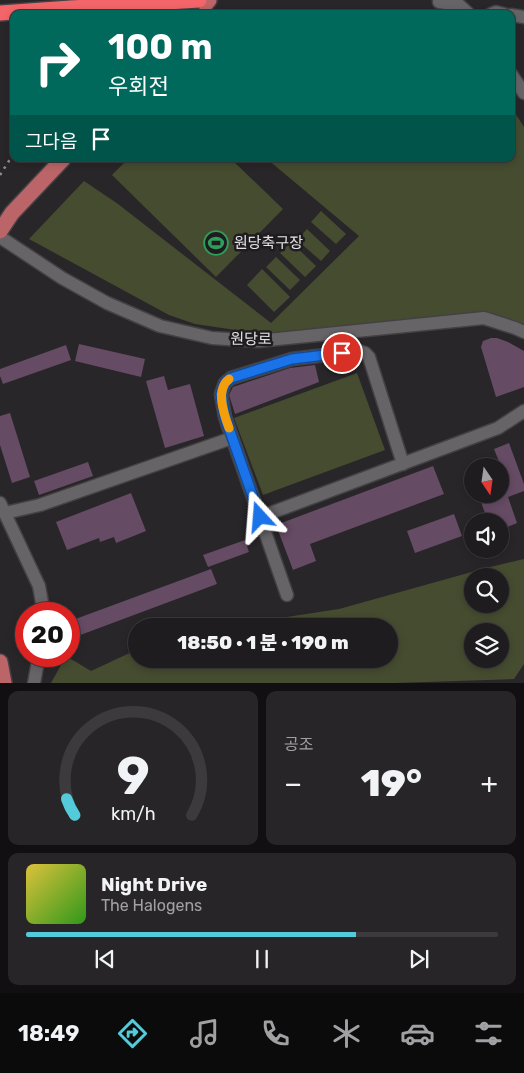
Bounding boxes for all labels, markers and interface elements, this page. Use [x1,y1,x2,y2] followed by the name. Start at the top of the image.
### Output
[108,26,213,68] text: 100 m
[25,30,90,95] icon: right
[108,73,169,100] text: 우회전
[87,125,115,153] icon: arrive
[25,130,77,153] text: 그다음
[203,230,229,256] sports icon: 원당축구장
[234,234,303,252] place label: 원당축구장
[230,330,272,348] street label: 원당로
[321,332,363,374] pin
[328,339,356,367] icon: arrive
[464,458,509,502] north arrow
[464,458,509,668] map controls
[233,490,285,542] position arrow
[464,513,509,558] button: sound
[464,568,509,613] button: search
[15,602,80,667] speed limit sign: 20
[464,623,509,668] button: layers
[177,631,349,654] text: 18:50 · 1 분 · 190 m
[284,735,313,754] text: 공조
[116,745,150,807] text: 9
[361,760,422,806] text: 19°
[284,767,302,800] text: −
[481,767,498,800] text: +
[111,803,155,824] text: km/h
[101,873,207,896] text: Night Drive
[101,896,202,915] text: The Halogens
[91,945,119,973] icon: previous
[248,945,276,973] icon: pause
[405,945,433,973] icon: next
[115,1016,150,1051] icon: directions
[187,1016,222,1051] icon: music
[258,1016,293,1051] icon: phone
[329,1016,364,1051] icon: climate
[400,1016,435,1051] icon: car
[471,1016,506,1051] icon: filters
[18,1020,79,1047] text: 18:49

